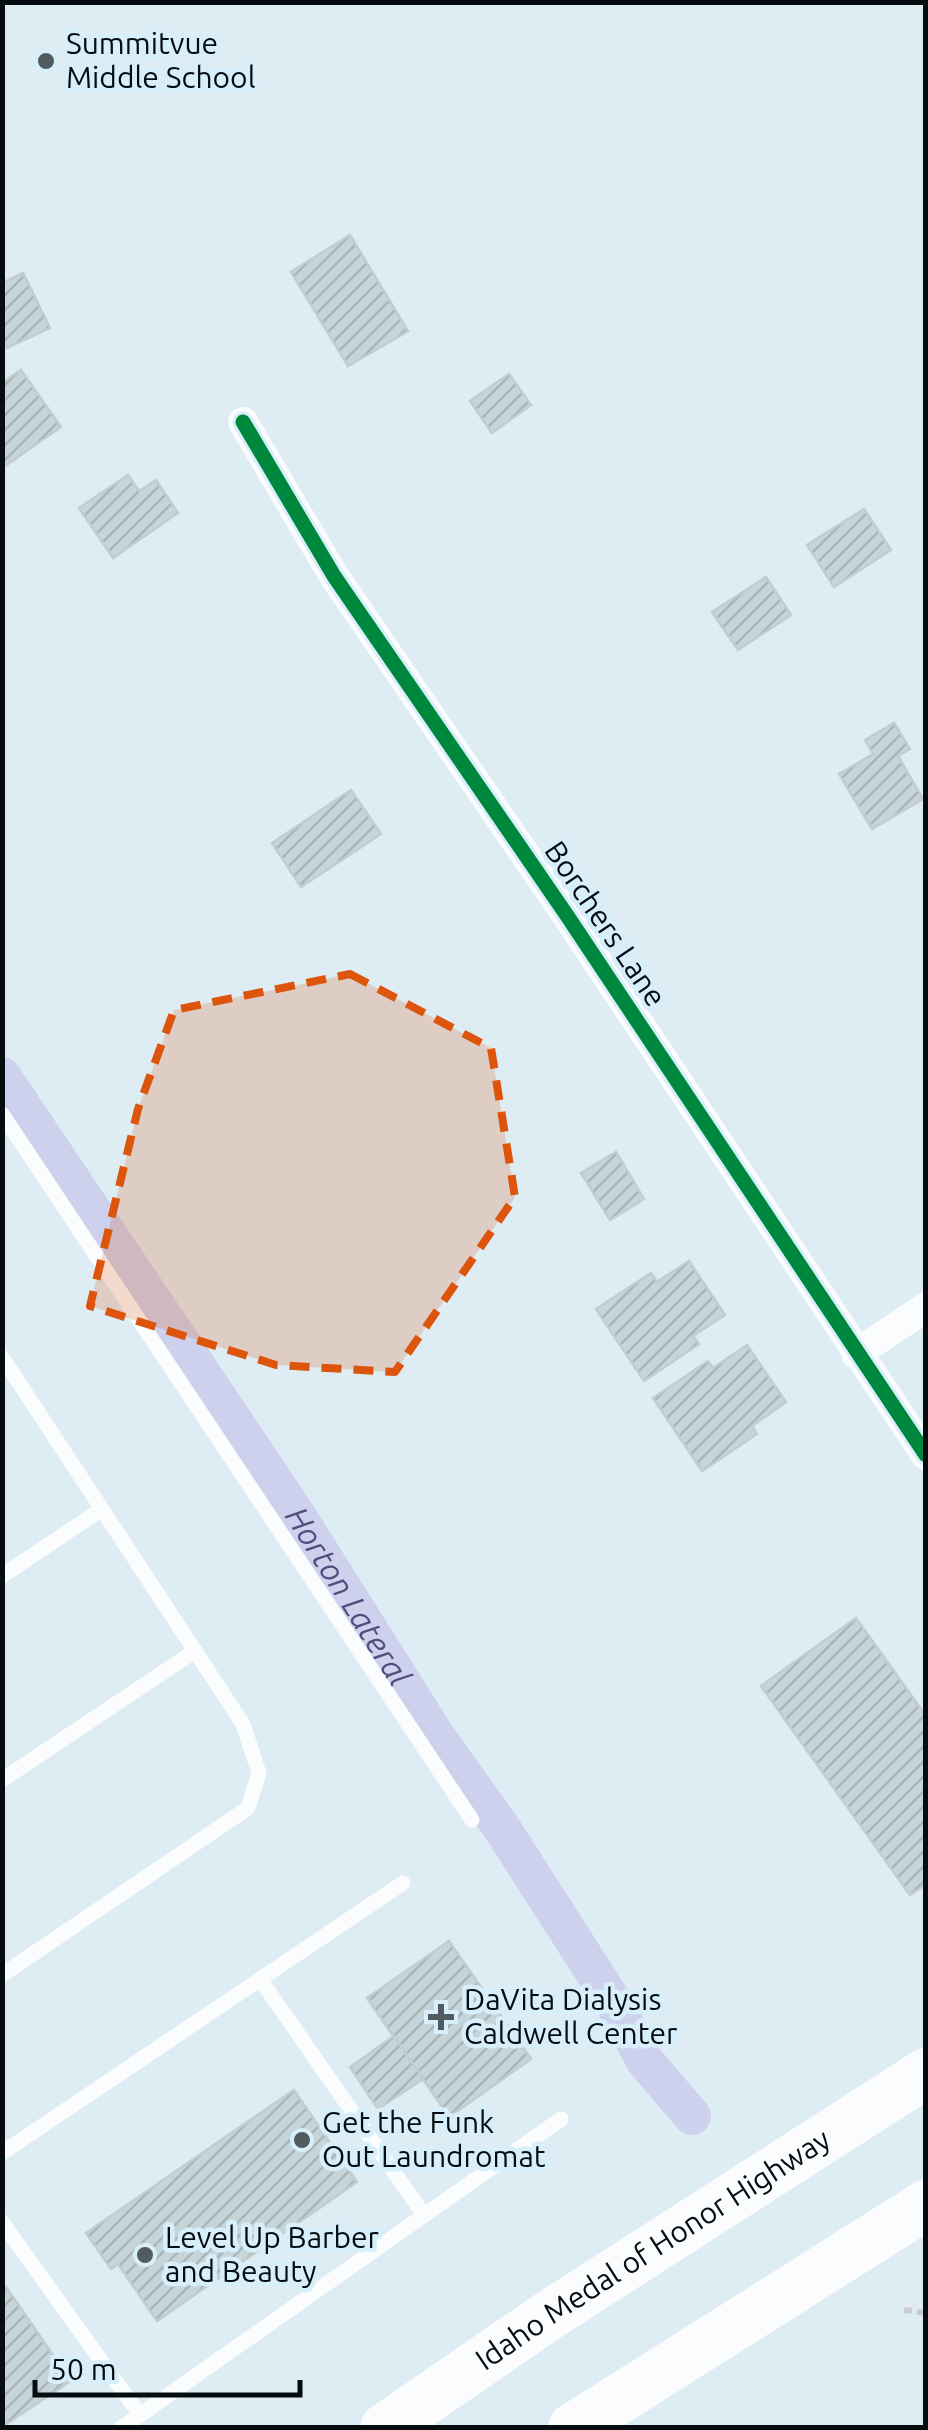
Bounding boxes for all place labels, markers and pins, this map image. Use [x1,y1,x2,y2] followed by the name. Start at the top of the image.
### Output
[66,26,256,94] place label: Summitvue Middle School
[35,50,57,72] marker: Summitvue Middle School
[464,1982,678,2050] place label: DaVita Dialysis Caldwell Center
[428,2004,454,2030] marker: DaVita Dialysis Caldwell Center
[322,2105,546,2173] place label: Get the Funk Out Laundromat
[291,2129,313,2151] marker: Get the Funk Out Laundromat
[165,2220,380,2288] place label: Level Up Barber and Beauty
[134,2244,156,2266] marker: Level Up Barber and Beauty

